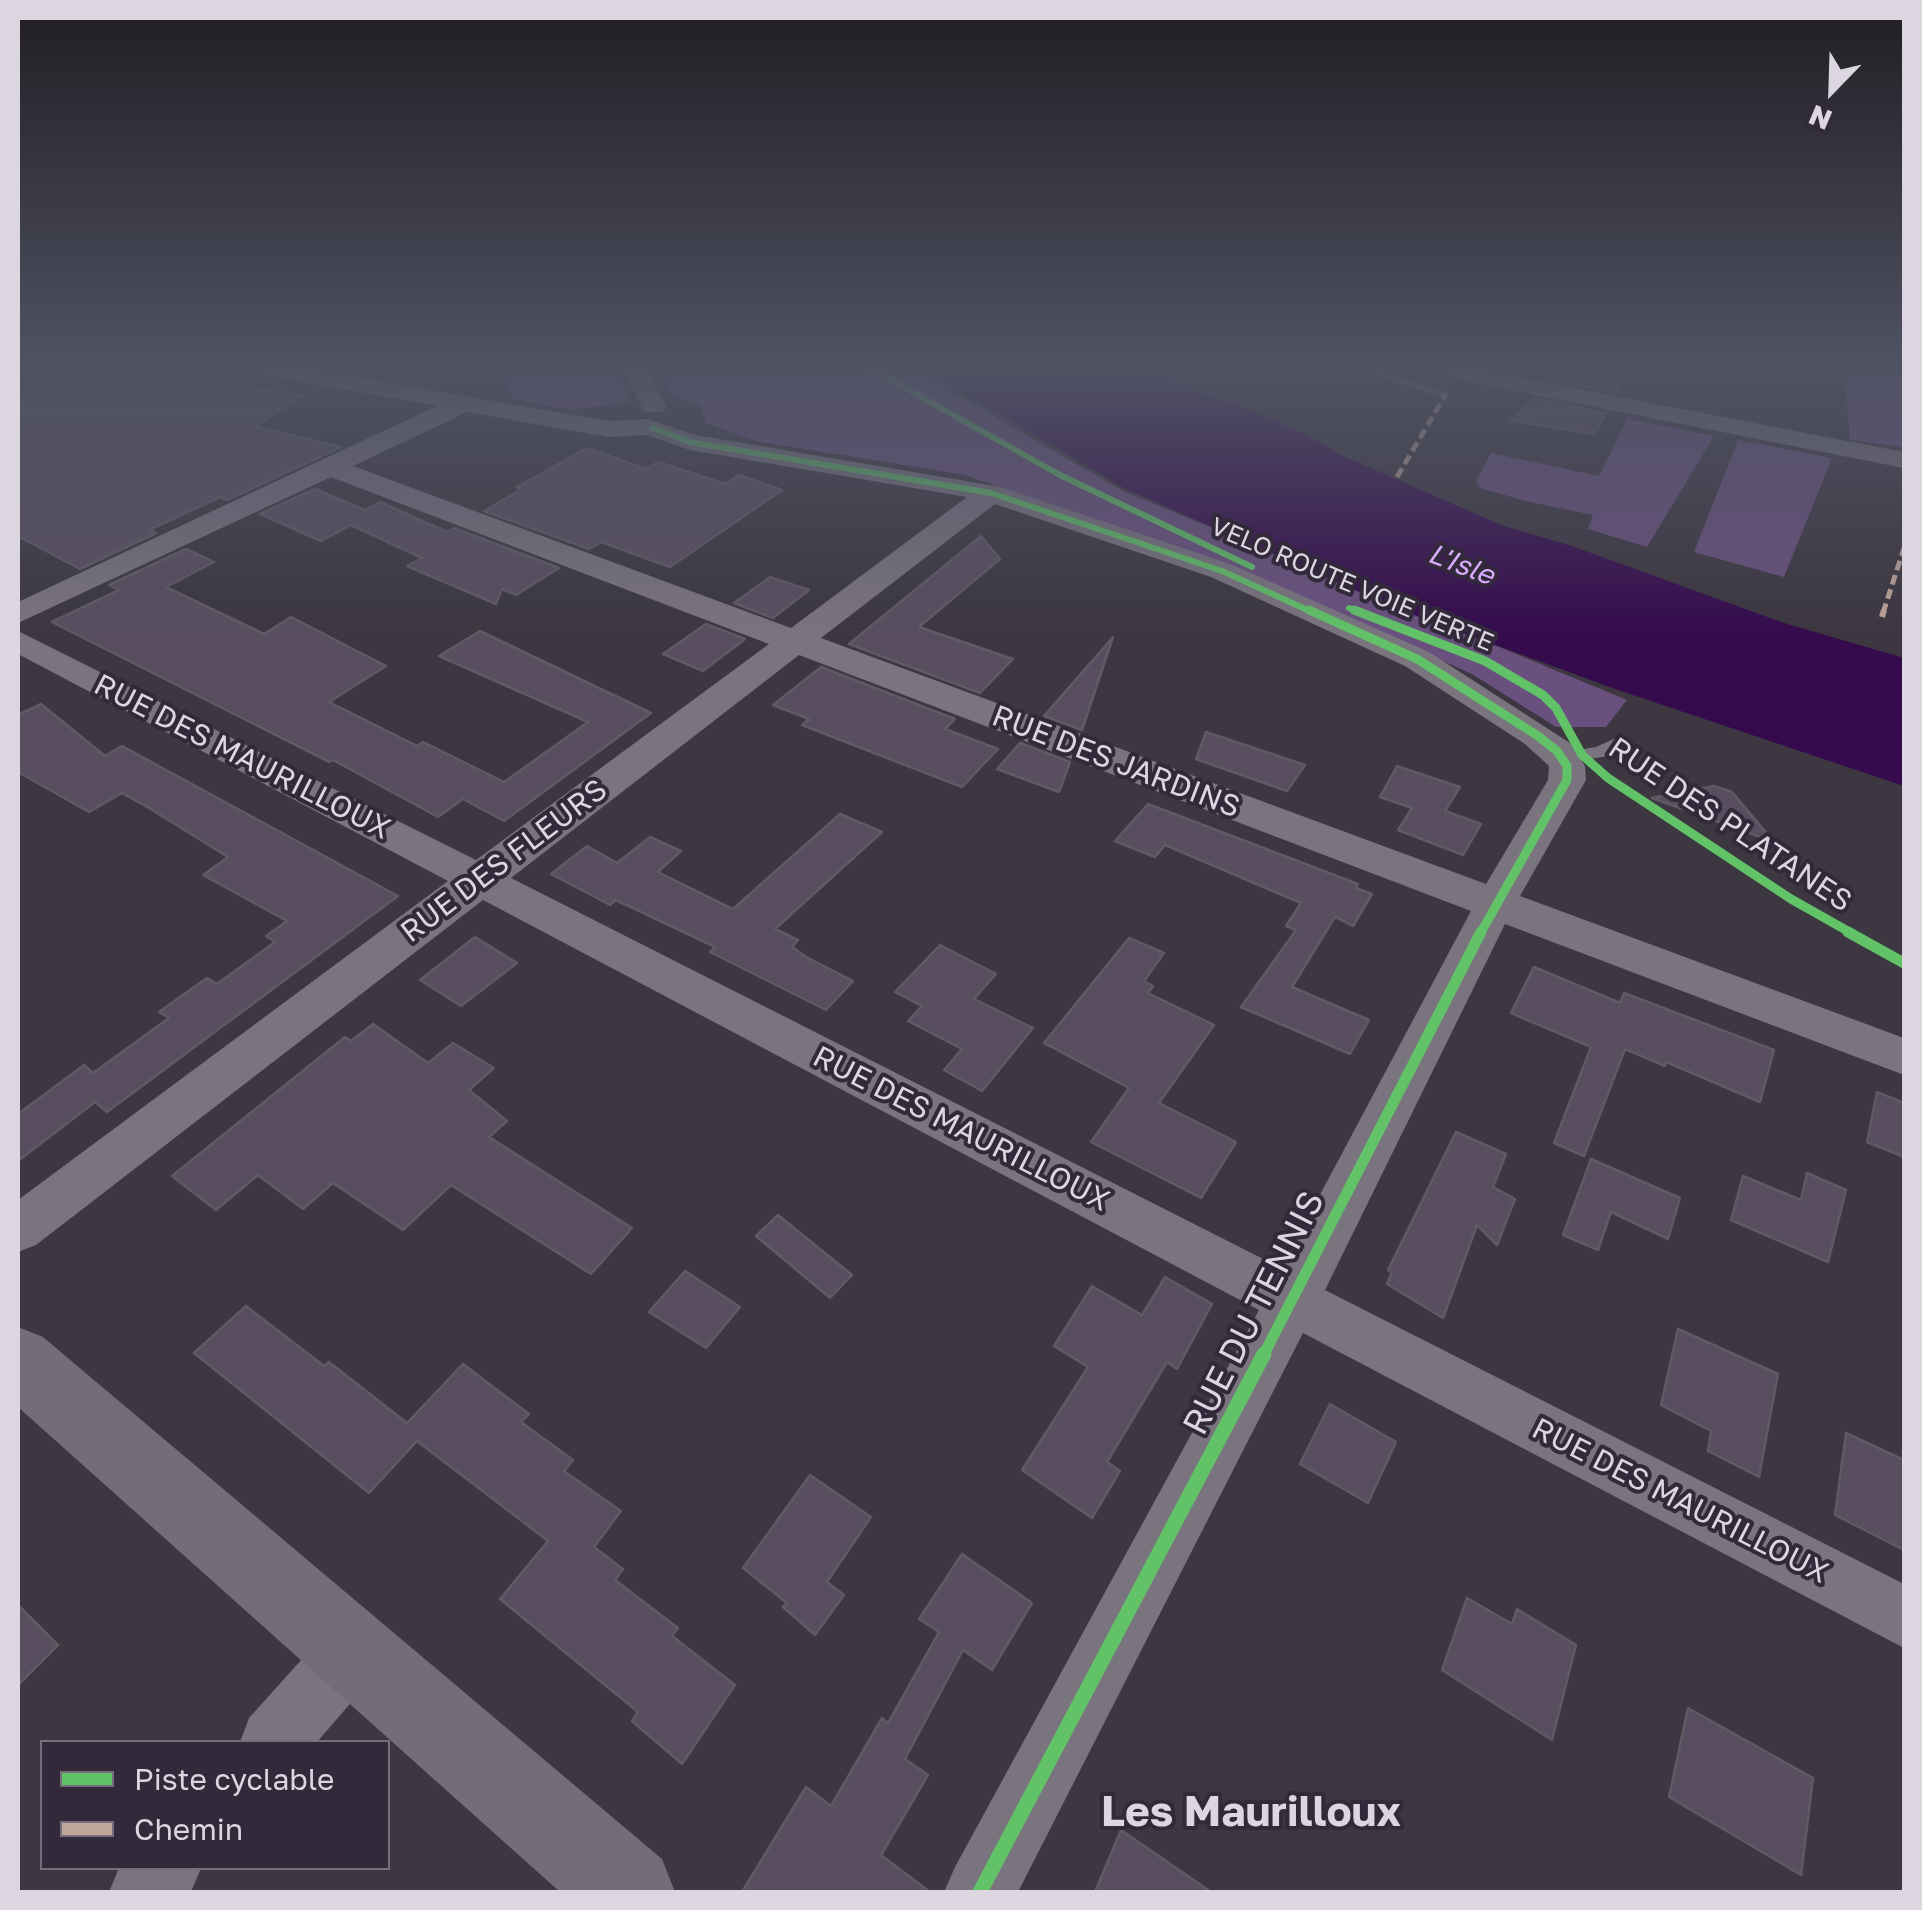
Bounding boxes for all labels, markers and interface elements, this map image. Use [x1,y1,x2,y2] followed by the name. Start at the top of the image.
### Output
[1782,40,1882,140] north arrow
[1804,99,1836,137] text: N
[1206,512,1498,658] street label: VELO ROUTE VOIE VERTE
[1423,537,1499,593] water label: L'Isle
[88,667,396,847] street label: RUE DES MAURILLOUX
[987,698,1245,826] street label: RUE DES JARDINS
[1601,730,1859,920] street label: RUE DES PLATANES
[394,772,614,950] street label: RUE DES FLEURS
[807,1039,1115,1219] street label: RUE DES MAURILLOUX
[1175,1184,1333,1442] street label: RUE DU TENNIS
[1526,1411,1834,1591] street label: RUE DES MAURILLOUX
[40,1740,390,1870] legend
[134,1761,335,1797] text: Piste cyclable
[1101,1788,1401,1838] district label: Les Maurilloux
[134,1811,243,1847] text: Chemin

